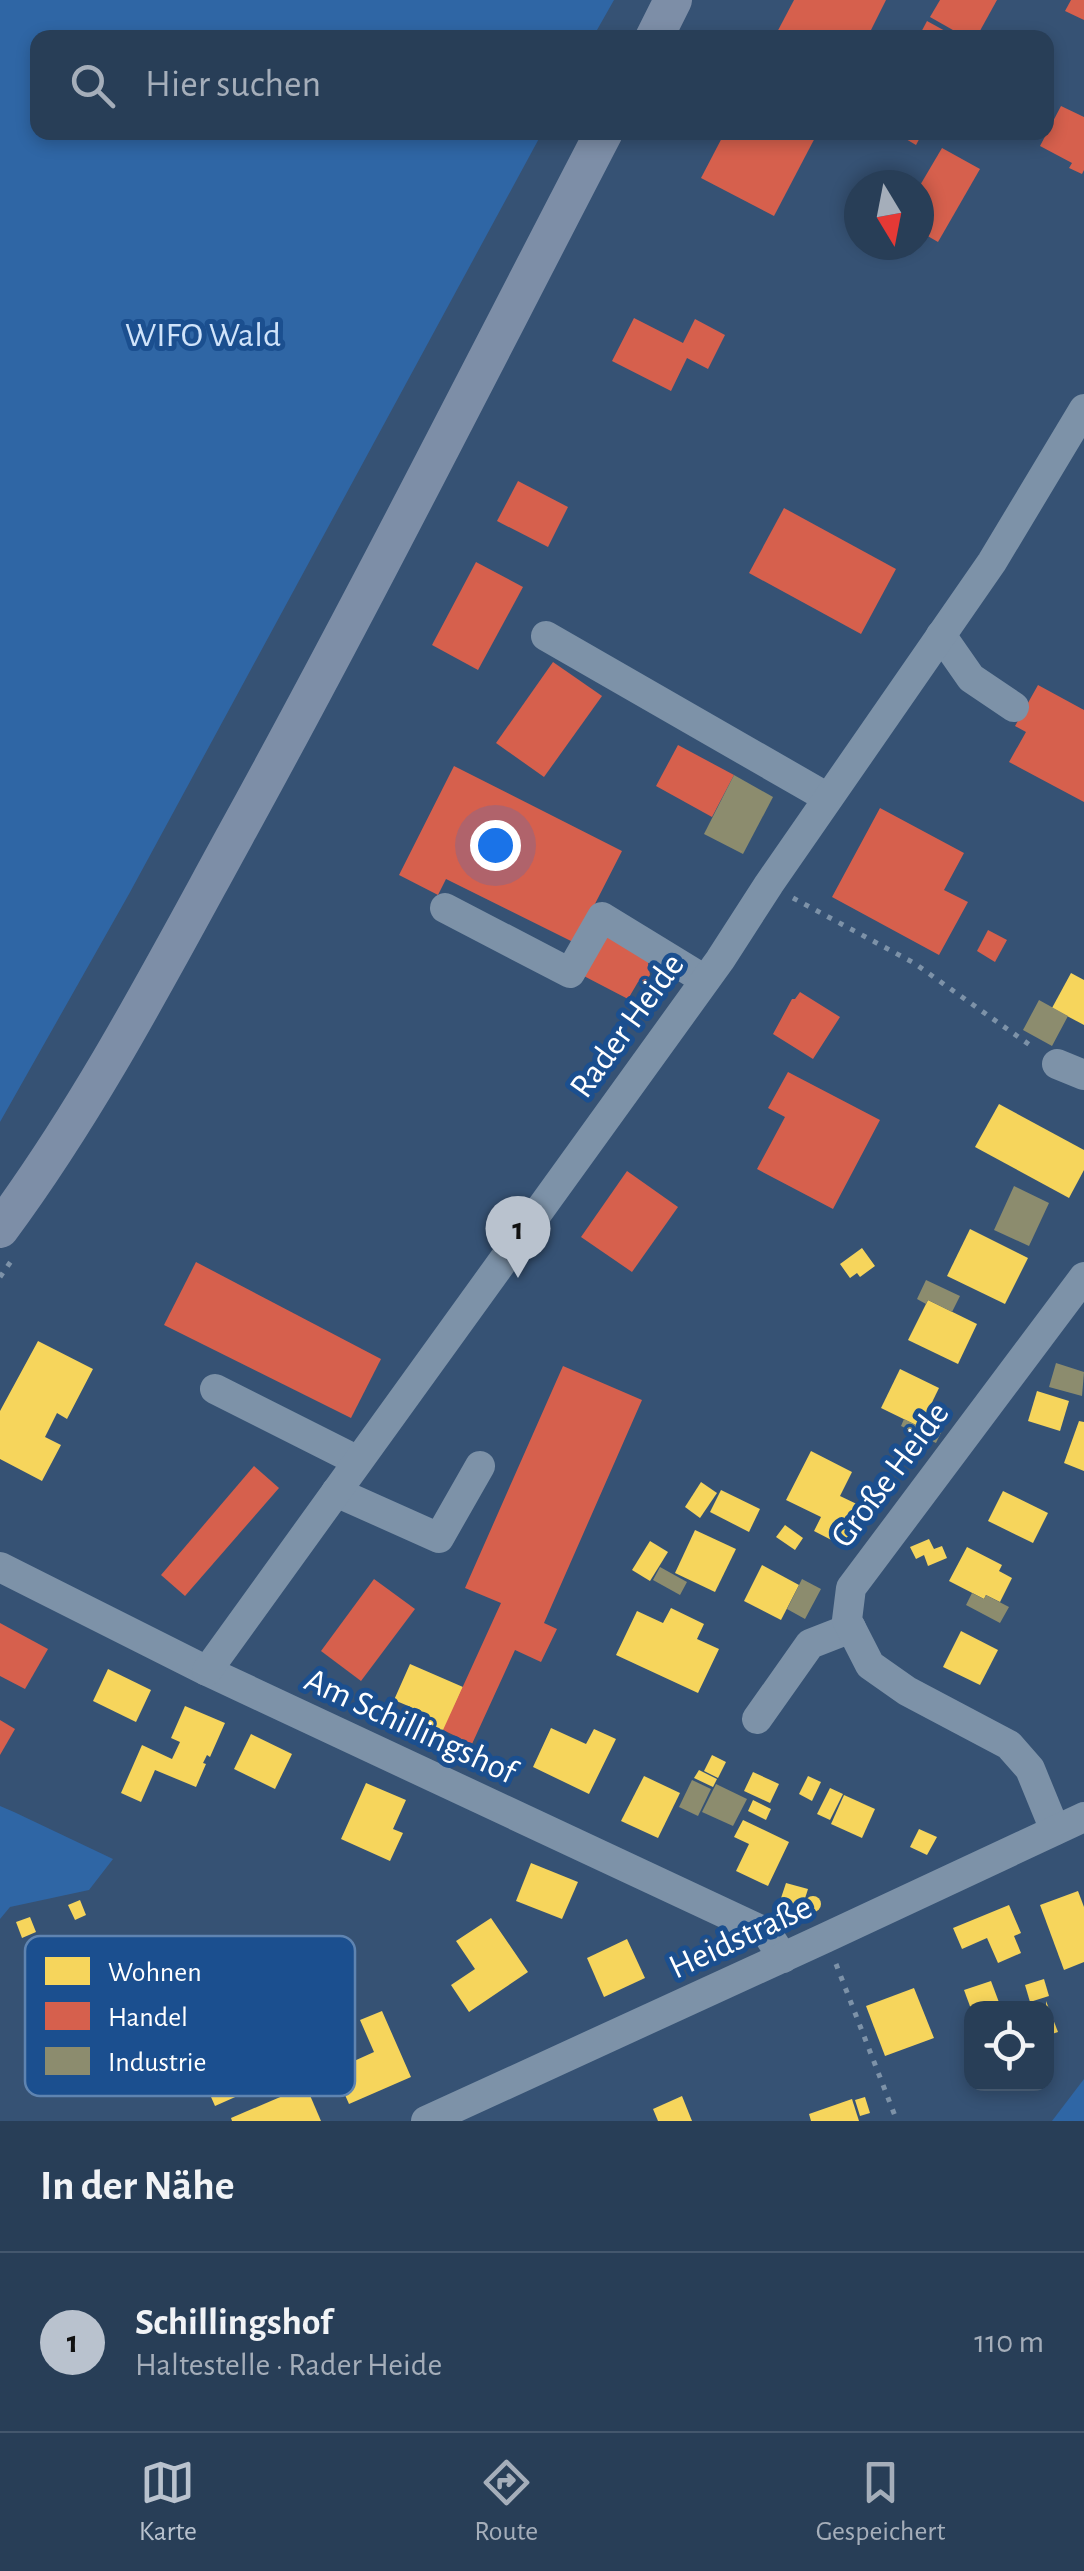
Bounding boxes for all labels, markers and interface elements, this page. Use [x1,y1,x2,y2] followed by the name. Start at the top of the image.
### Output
[30,30,1054,140] search box
[65,58,120,113] icon: search
[145,66,321,104] text: Hier suchen
[844,170,934,260] north arrow
[125,318,281,353] park label: WIFO Wald
[470,820,521,871] your location
[564,948,691,1104] street label: Rader Heide
[486,1196,550,1278] pin: 1
[825,1396,956,1554] street label: Große Heide
[299,1662,524,1792] street label: Am Schillingshof
[664,1889,817,1985] street label: Heidstraße
[25,1936,355,2096] legend
[108,1959,202,1987] text: Wohnen
[964,2001,1054,2091] map controls
[964,2001,1054,2091] button: locate
[108,2004,188,2032] text: Handel
[108,2049,206,2077] text: Industrie
[40,2165,235,2207] text: In der Nähe
[135,2304,332,2342] text: Schillingshof
[67,2326,78,2358] text: 1
[974,2326,1044,2358] text: 110 m
[135,2349,442,2381] text: Haltestelle · Rader Heide
[139,2455,197,2549] tab: Karte
[474,2455,538,2549] tab: Route
[816,2455,945,2549] tab: Gespeichert

